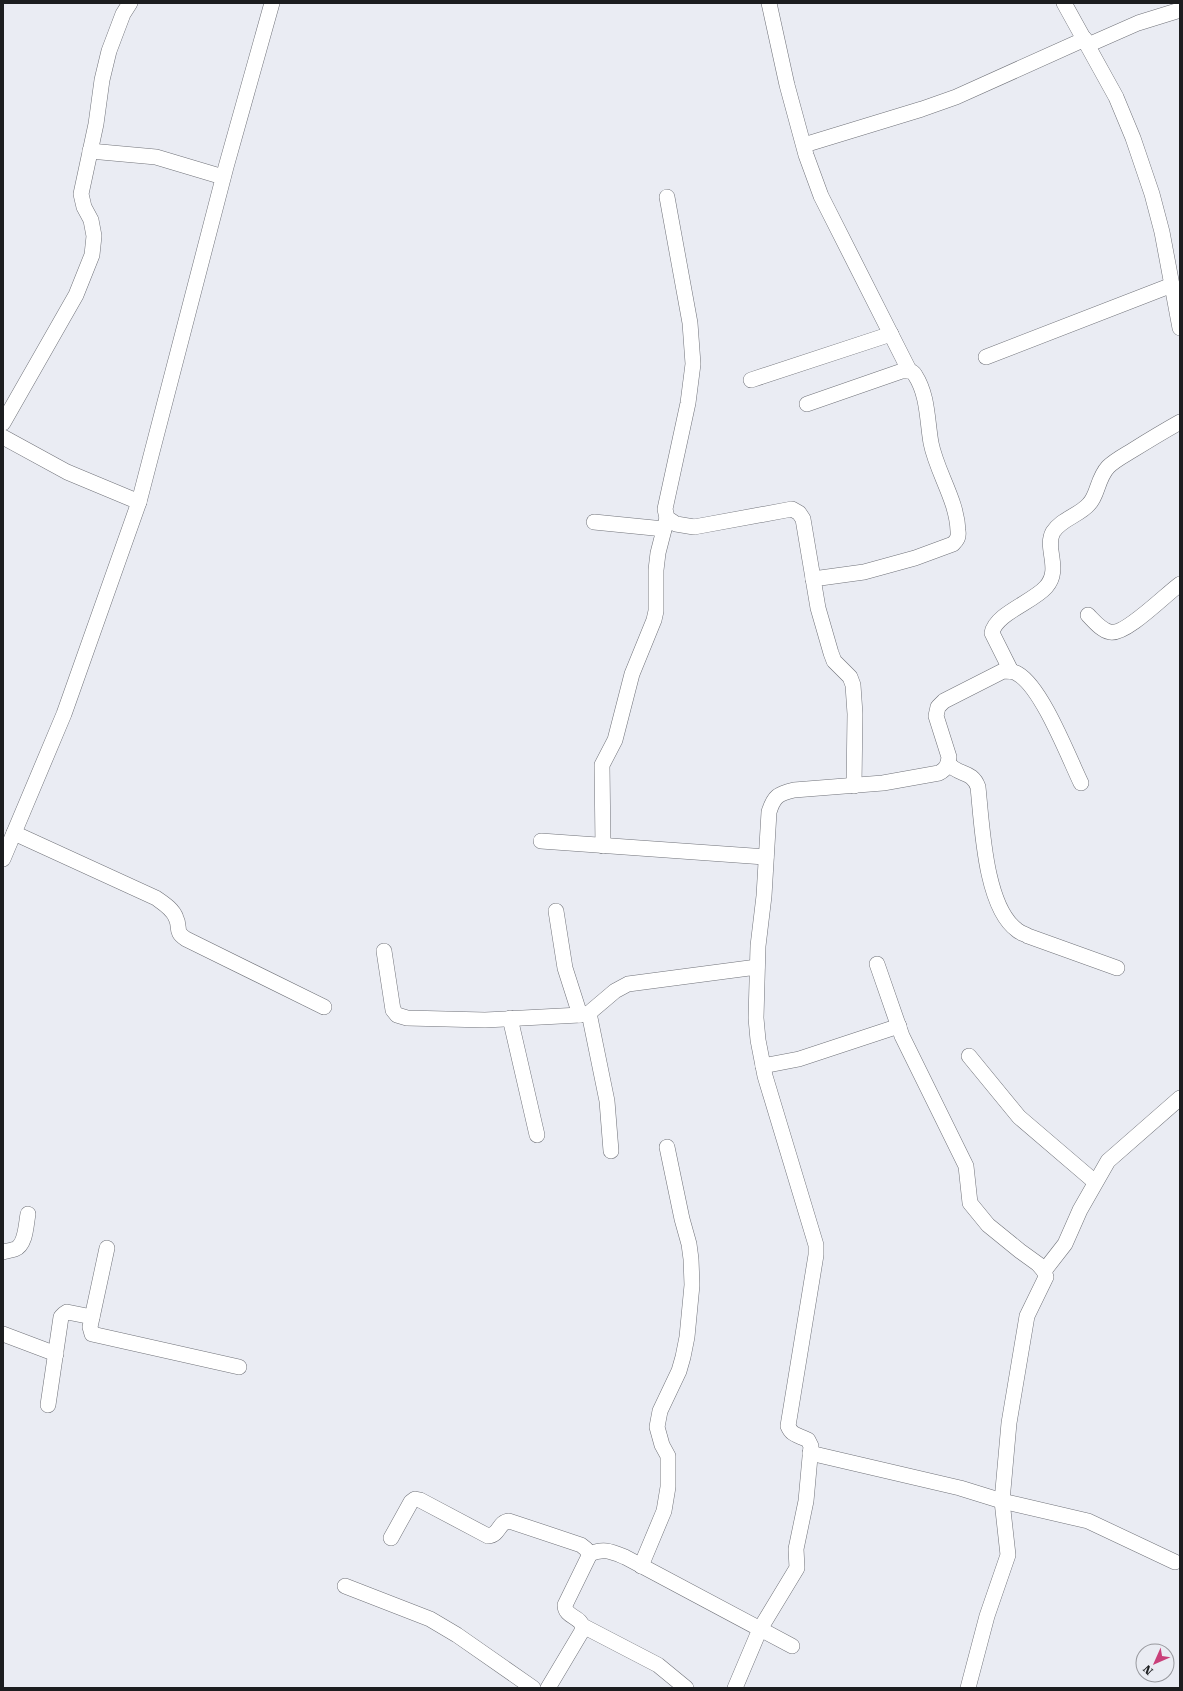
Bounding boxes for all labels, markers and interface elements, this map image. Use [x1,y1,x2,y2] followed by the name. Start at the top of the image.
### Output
[1135,1643,1175,1683] north arrow
[1140,1662,1156,1677] text: N

